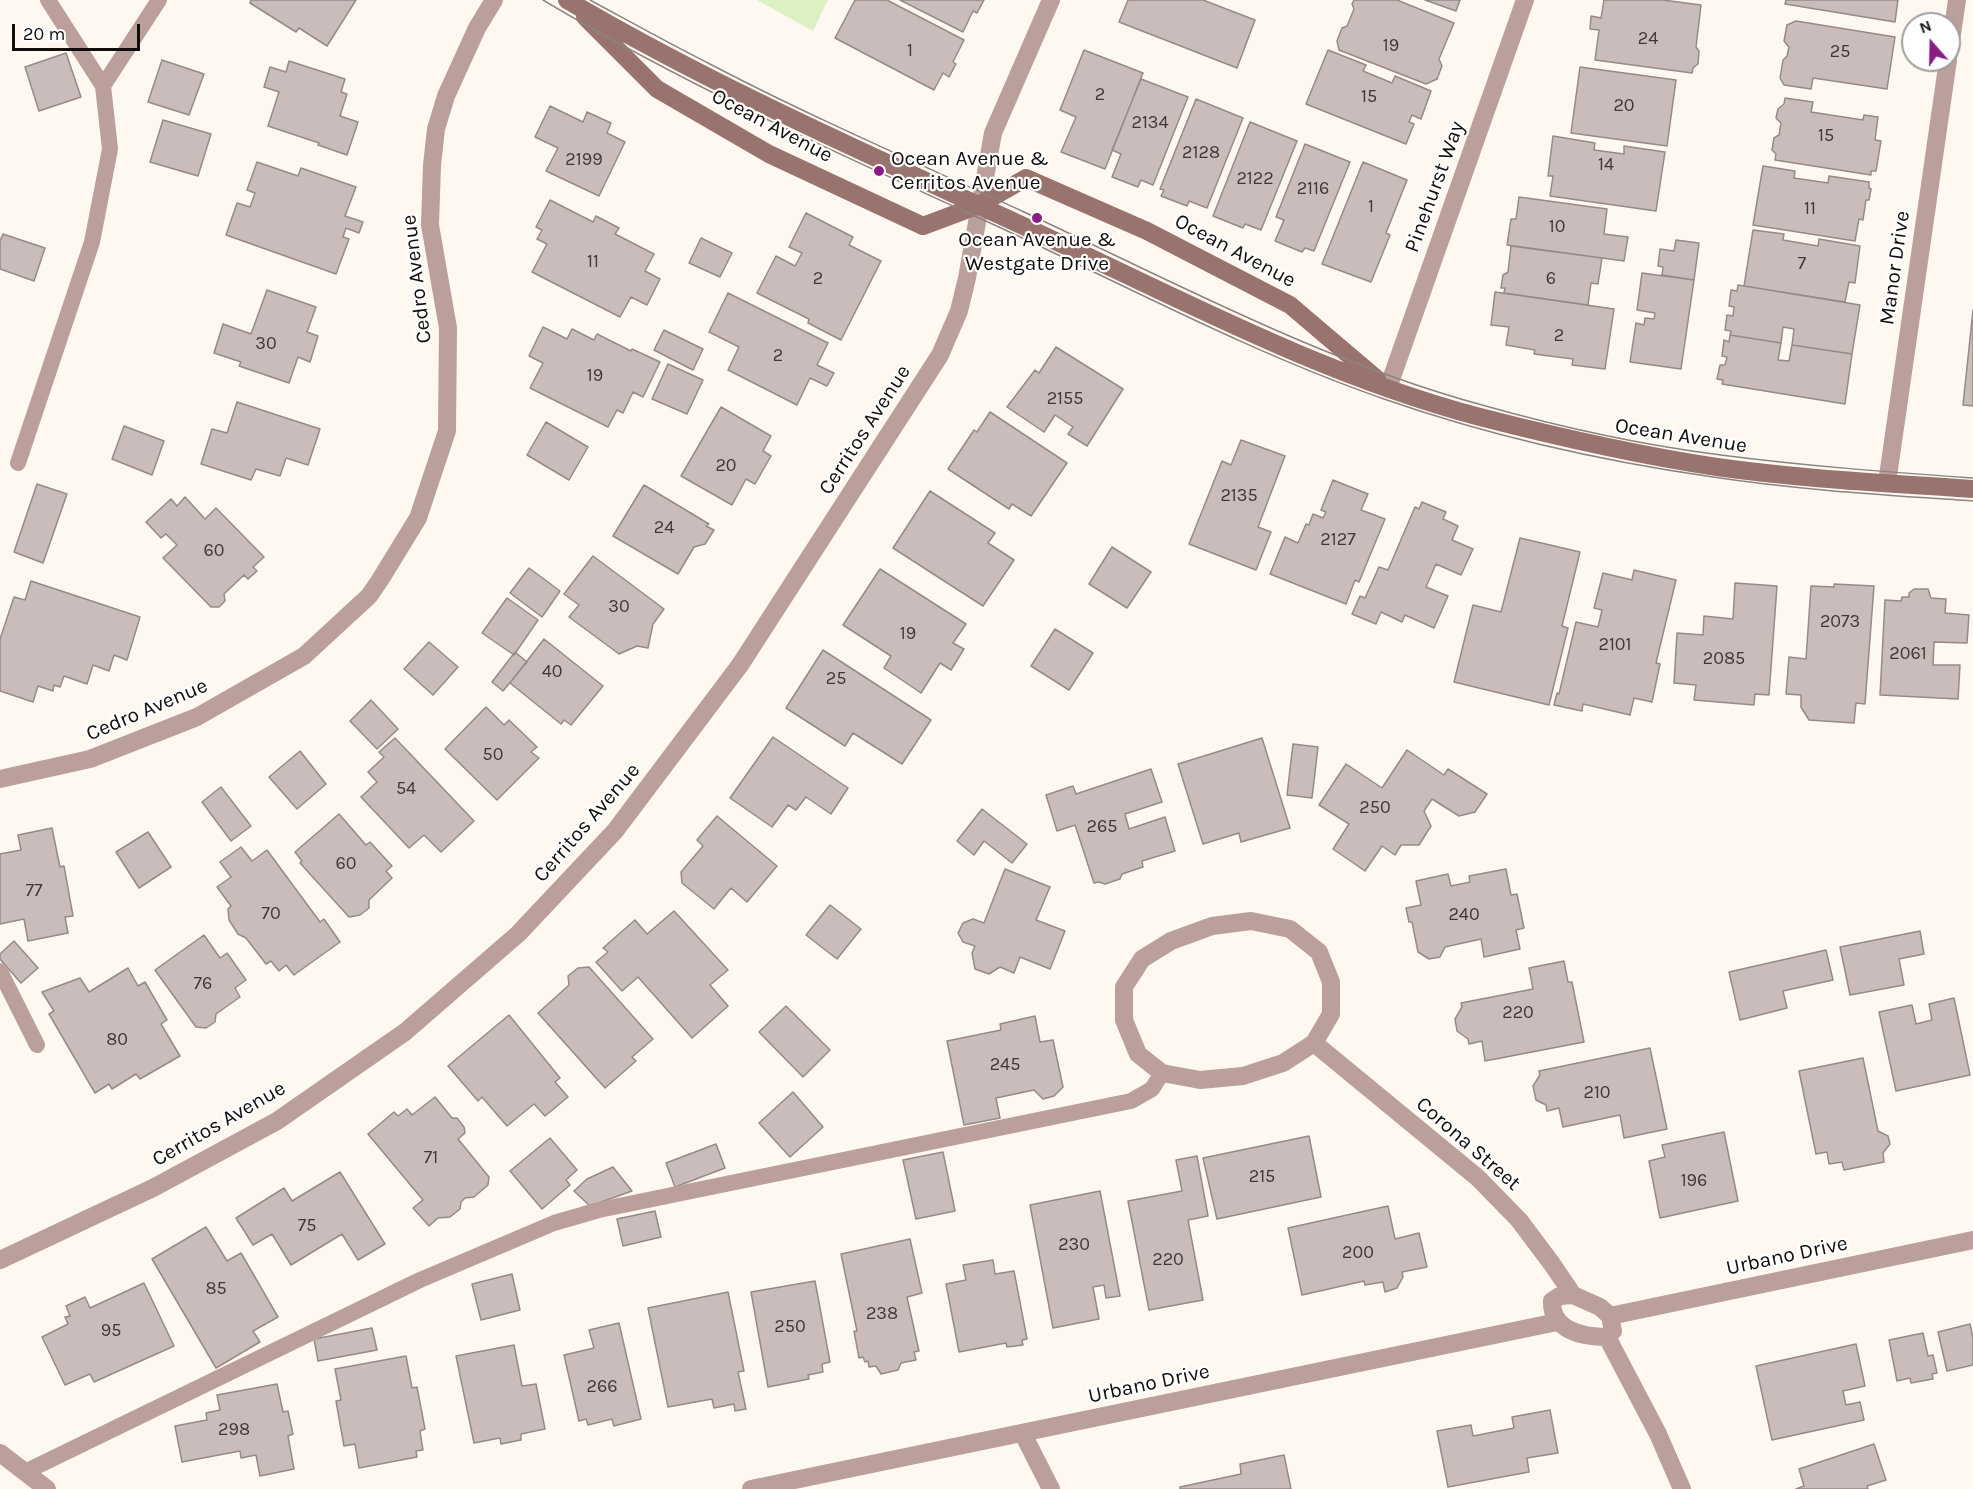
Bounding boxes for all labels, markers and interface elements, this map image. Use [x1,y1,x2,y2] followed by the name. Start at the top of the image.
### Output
[15,12,142,50] scale bar
[1901,12,1961,72] north arrow
[1917,16,1934,37] text: N
[23,23,65,45] text: 20 m
[1638,28,1658,50] house number: 24
[1383,35,1399,57] house number: 19
[907,40,913,62] house number: 1
[1830,41,1850,63] house number: 25
[707,84,837,168] street label: Ocean Avenue
[1095,84,1105,106] house number: 2
[1361,86,1377,108] house number: 15
[1613,95,1635,117] house number: 20
[1131,112,1169,134] house number: 2134
[1400,118,1470,256] street label: Pinehurst Way
[1818,125,1834,147] house number: 15
[1182,142,1220,164] house number: 2128
[891,146,1049,196] place label: Ocean Avenue & Cerritos Avenue
[565,149,603,171] house number: 2199
[1598,154,1614,176] house number: 14
[872,164,886,178] marker: Ocean Avenue & Cerritos Avenue
[1236,168,1274,190] house number: 2122
[1297,178,1329,200] house number: 2116
[1368,196,1374,218] house number: 1
[1804,198,1816,220] house number: 11
[1170,209,1300,293] street label: Ocean Avenue
[1875,209,1915,327] street label: Manor Drive
[1030,211,1044,225] marker: Ocean Avenue & Westgate Drive
[397,213,437,345] street label: Cedro Avenue
[1549,216,1565,238] house number: 10
[958,227,1116,277] place label: Ocean Avenue & Westgate Drive
[587,251,599,273] house number: 11
[1798,253,1806,275] house number: 7
[813,268,823,290] house number: 2
[1546,268,1556,290] house number: 6
[1554,325,1564,347] house number: 2
[255,333,277,355] house number: 30
[773,345,783,367] house number: 2
[814,360,916,500] street label: Cerritos Avenue
[587,365,603,387] house number: 19
[1047,388,1083,410] house number: 2155
[1613,413,1749,459] street label: Ocean Avenue
[715,455,737,477] house number: 20
[1220,485,1258,507] house number: 2135
[654,517,674,539] house number: 24
[1320,529,1356,551] house number: 2127
[204,540,224,562] house number: 60
[608,596,630,618] house number: 30
[1820,611,1860,633] house number: 2073
[900,623,916,645] house number: 19
[1598,634,1632,656] house number: 2101
[1889,643,1927,665] house number: 2061
[1703,648,1745,670] house number: 2085
[542,661,562,683] house number: 40
[826,668,846,690] house number: 25
[83,673,211,747] street label: Cedro Avenue
[483,744,503,766] house number: 50
[528,758,646,888] street label: Cerritos Avenue
[396,778,416,800] house number: 54
[1359,797,1391,819] house number: 250
[1087,816,1117,838] house number: 265
[336,853,356,875] house number: 60
[26,880,42,902] house number: 77
[261,903,281,925] house number: 70
[1448,904,1480,926] house number: 240
[194,973,212,995] house number: 76
[1502,1002,1534,1024] house number: 220
[106,1029,128,1051] house number: 80
[990,1054,1020,1076] house number: 245
[148,1076,290,1172] street label: Cerritos Avenue
[1583,1082,1611,1104] house number: 210
[1411,1092,1525,1196] street label: Corona Street
[424,1147,438,1169] house number: 71
[1249,1166,1275,1188] house number: 215
[1681,1170,1707,1192] house number: 196
[298,1215,316,1237] house number: 75
[1724,1231,1850,1281] street label: Urbano Drive
[1058,1234,1090,1256] house number: 230
[1342,1242,1374,1264] house number: 200
[1152,1249,1184,1271] house number: 220
[205,1278,227,1300] house number: 85
[866,1303,898,1325] house number: 238
[774,1316,806,1338] house number: 250
[101,1320,121,1342] house number: 95
[1086,1359,1212,1409] street label: Urbano Drive
[586,1376,618,1398] house number: 266
[218,1419,250,1441] house number: 298

